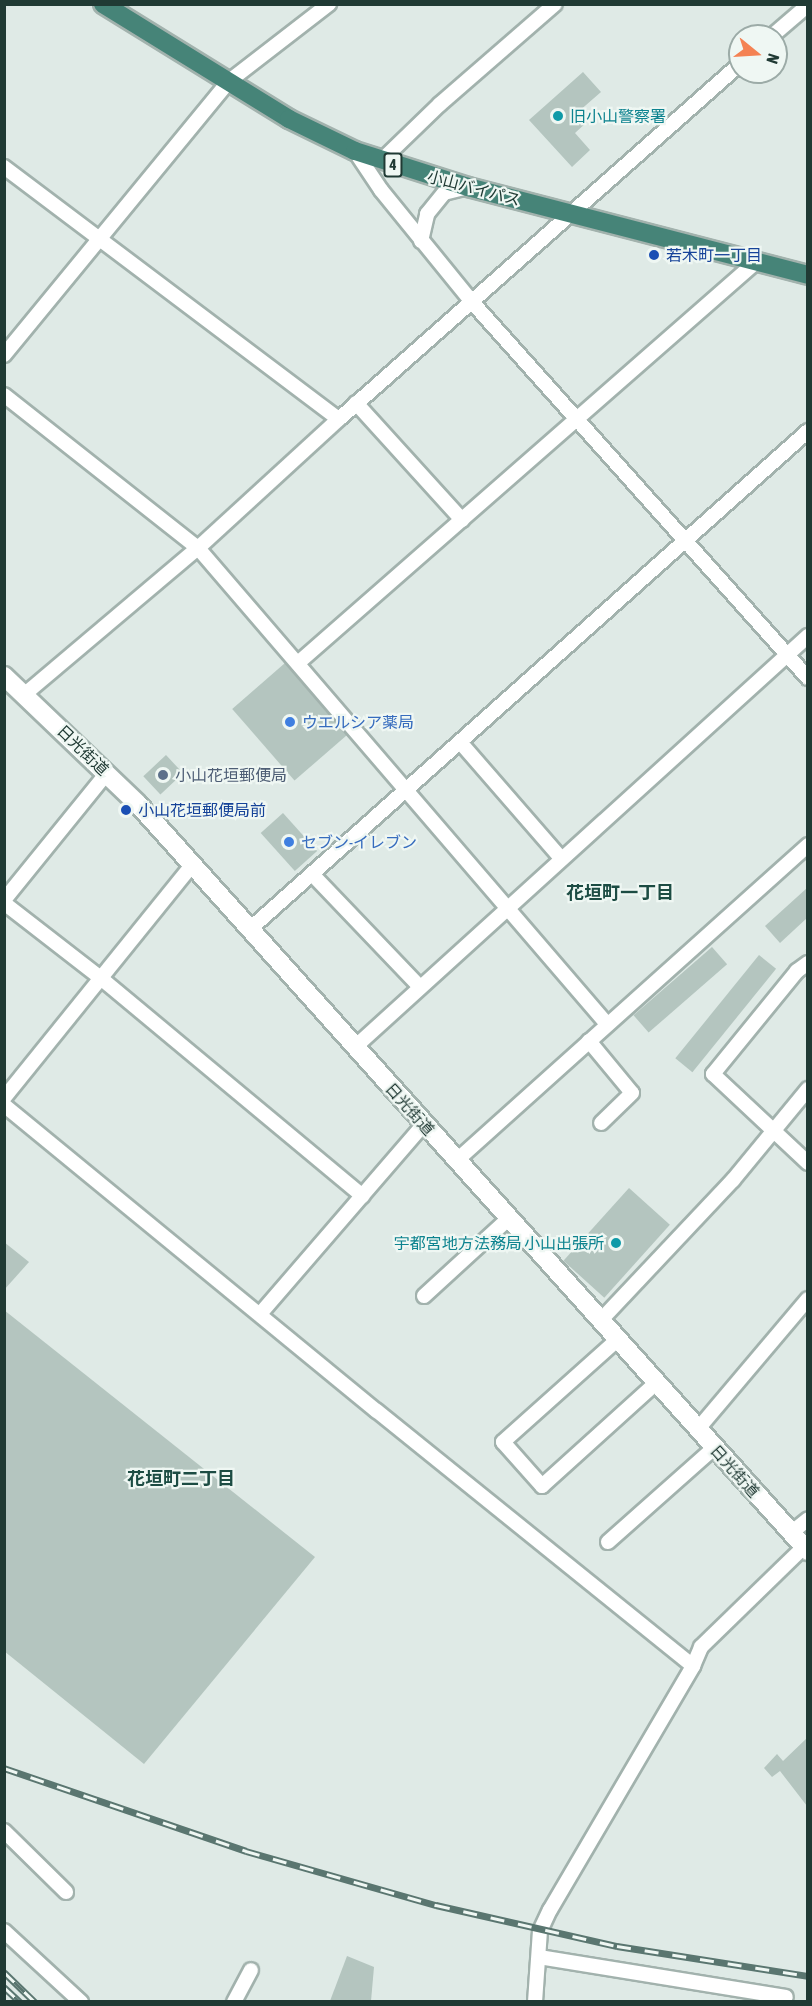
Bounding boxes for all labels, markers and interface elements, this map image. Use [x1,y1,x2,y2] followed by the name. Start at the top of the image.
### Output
[728,24,788,84] north arrow
[763,52,783,66] text: N
[570,106,666,126] place label: 旧小山警察署
[551,109,565,123] marker: 旧小山警察署
[382,153,404,177] road number: 4
[425,166,523,210] street label: 小山バイパス
[666,245,762,265] place label: 若木町一丁目
[647,248,661,262] marker: 若木町一丁目
[302,712,414,732] place label: ウエルシア薬局
[283,715,297,729] marker: ウエルシア薬局
[53,721,113,779] street label: 日光街道
[175,765,287,785] place label: 小山花垣郵便局
[156,768,170,782] marker: 小山花垣郵便局
[138,800,266,820] place label: 小山花垣郵便局前
[119,803,133,817] marker: 小山花垣郵便局前
[301,832,417,852] place label: セブン-イレブン
[282,835,296,849] marker: セブン-イレブン
[566,882,674,904] district label: 花垣町一丁目
[381,1079,439,1139] street label: 日光街道
[394,1233,604,1253] place label: 宇都宮地方法務局 小山出張所
[609,1236,623,1250] marker: 宇都宮地方法務局 小山出張所
[706,1441,764,1501] street label: 日光街道
[127,1468,235,1490] district label: 花垣町二丁目

